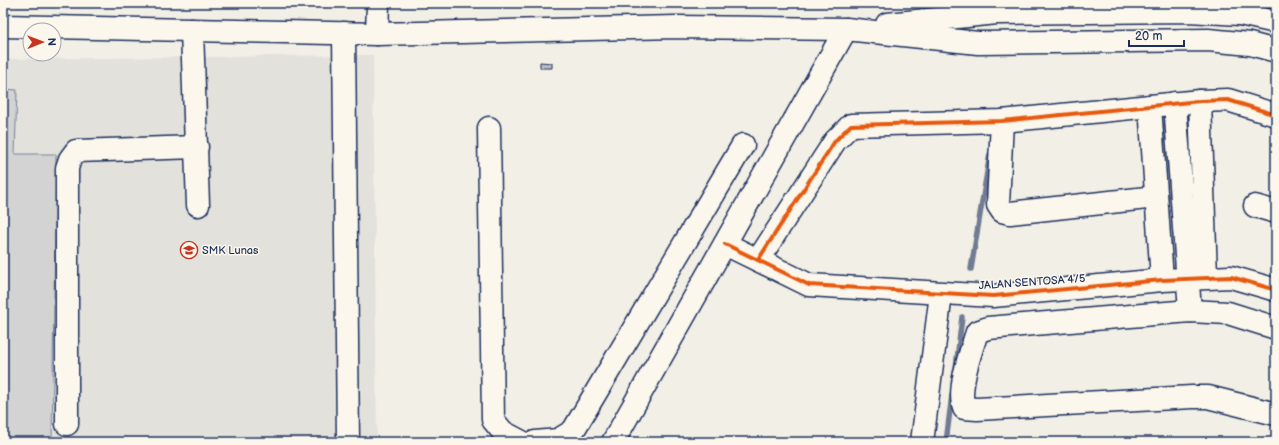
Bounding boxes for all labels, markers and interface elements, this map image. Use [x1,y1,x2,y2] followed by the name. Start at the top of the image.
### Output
[22,22,62,62] north arrow
[1129,22,1184,48] scale bar
[1135,29,1162,44] text: 20 m
[45,38,58,46] text: N
[179,240,199,260] school or university icon: SMK Lunas
[202,244,259,257] place label: SMK Lunas
[978,272,1086,292] street label: JALAN SENTOSA 4/5

